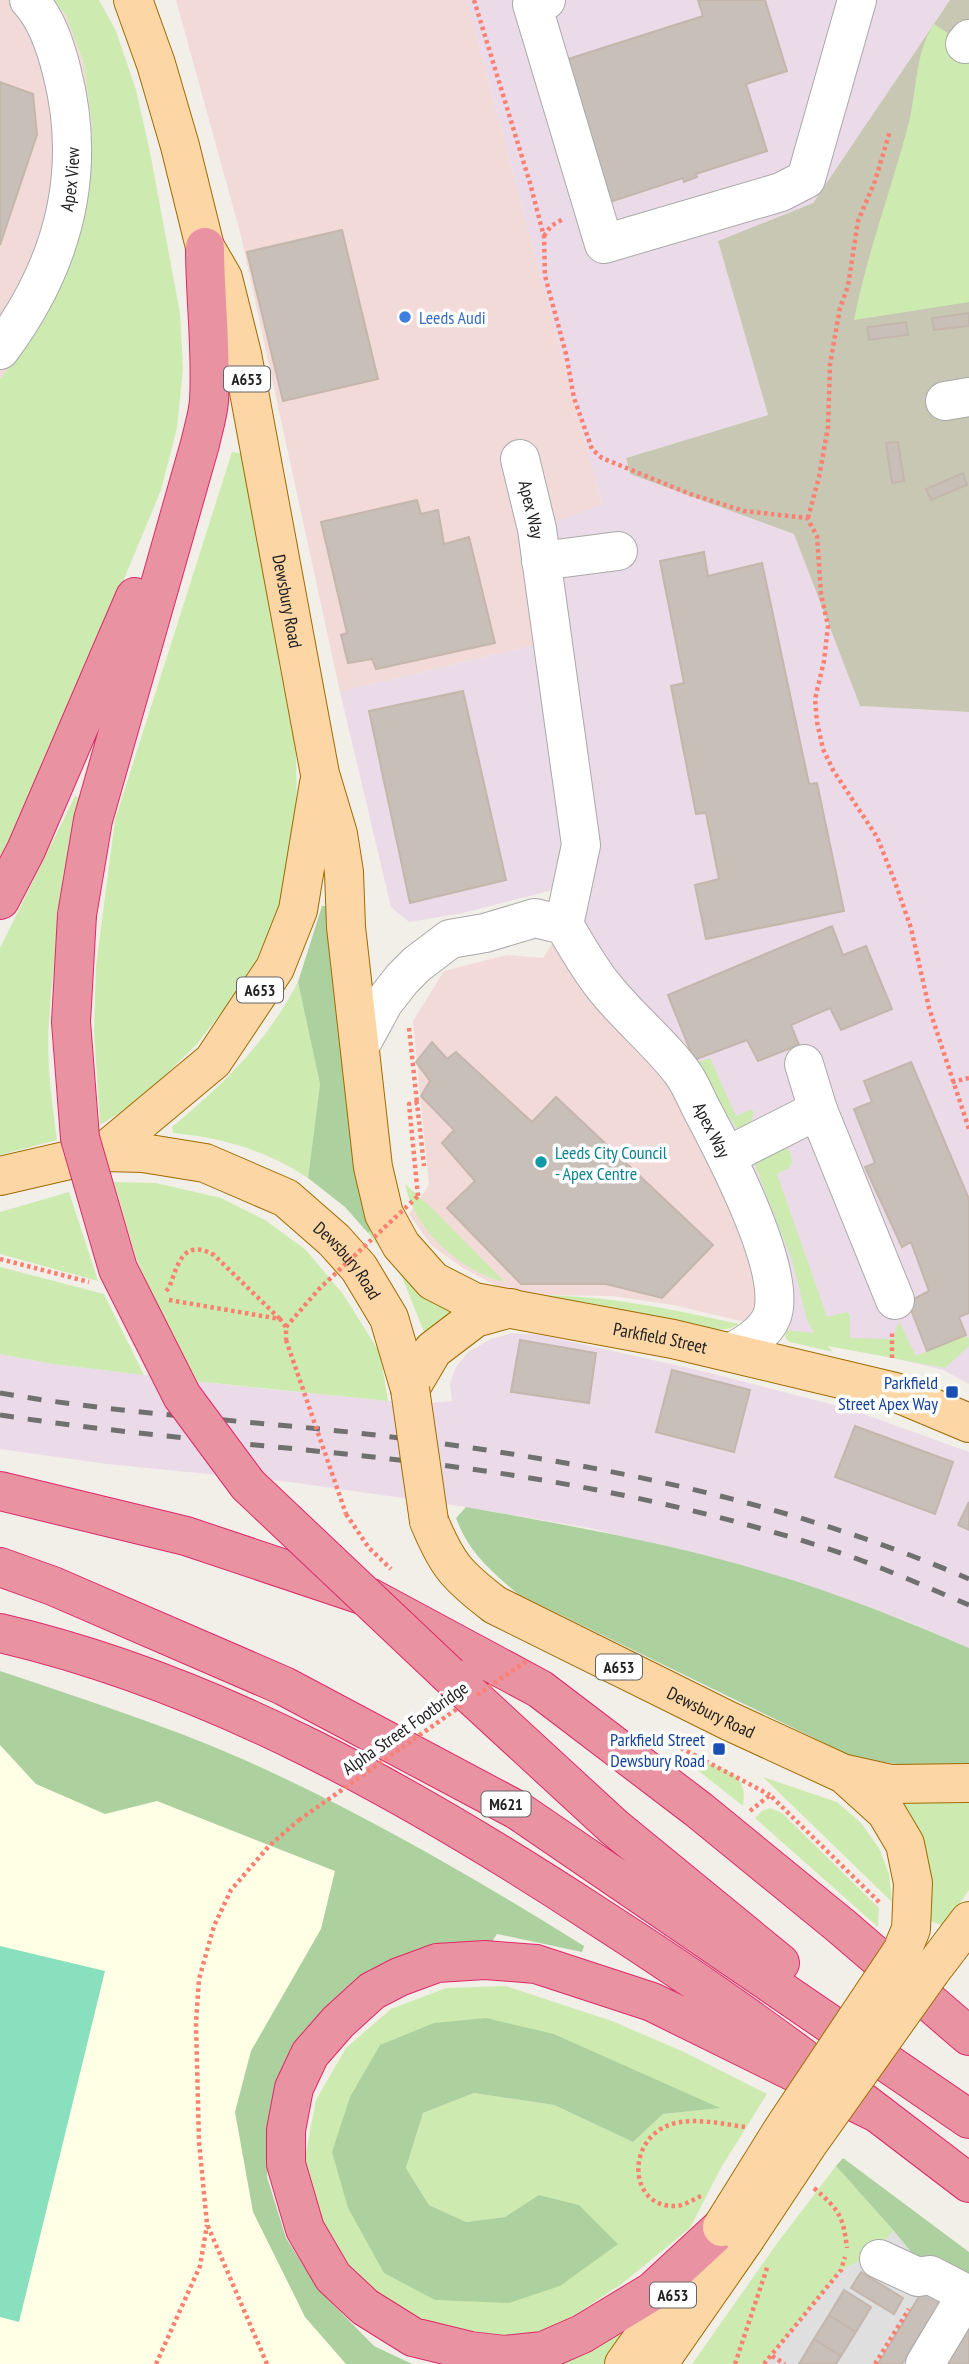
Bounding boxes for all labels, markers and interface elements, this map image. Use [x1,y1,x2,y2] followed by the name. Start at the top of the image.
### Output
[54,147,84,213] street label: Apex View
[419,306,486,329] place label: Leeds Audi
[397,309,413,325] marker: Leeds Audi
[224,366,270,392] road number: A653
[514,478,550,540] street label: Apex Way
[268,552,308,650] street label: Dewsbury Road
[237,978,283,1002] road number: A653
[688,1098,736,1161] street label: Apex Way
[555,1141,668,1185] place label: Leeds City Council - Apex Centre
[533,1154,549,1170] marker: Leeds City Council - Apex Centre
[309,1216,387,1303] street label: Dewsbury Road
[612,1317,710,1358] street label: Parkfield Street
[838,1371,938,1415] place label: Parkfield Street Apex Way
[944,1384,960,1400] marker: Parkfield Street Apex Way
[596,1654,642,1680] road number: A653
[338,1676,472,1780] street label: Alpha Street Footbridge
[664,1681,759,1743] street label: Dewsbury Road
[610,1728,705,1772] place label: Parkfield Street Dewsbury Road
[711,1741,727,1757] marker: Parkfield Street Dewsbury Road
[482,1792,530,1816] road number: M621
[650,2282,696,2308] road number: A653

